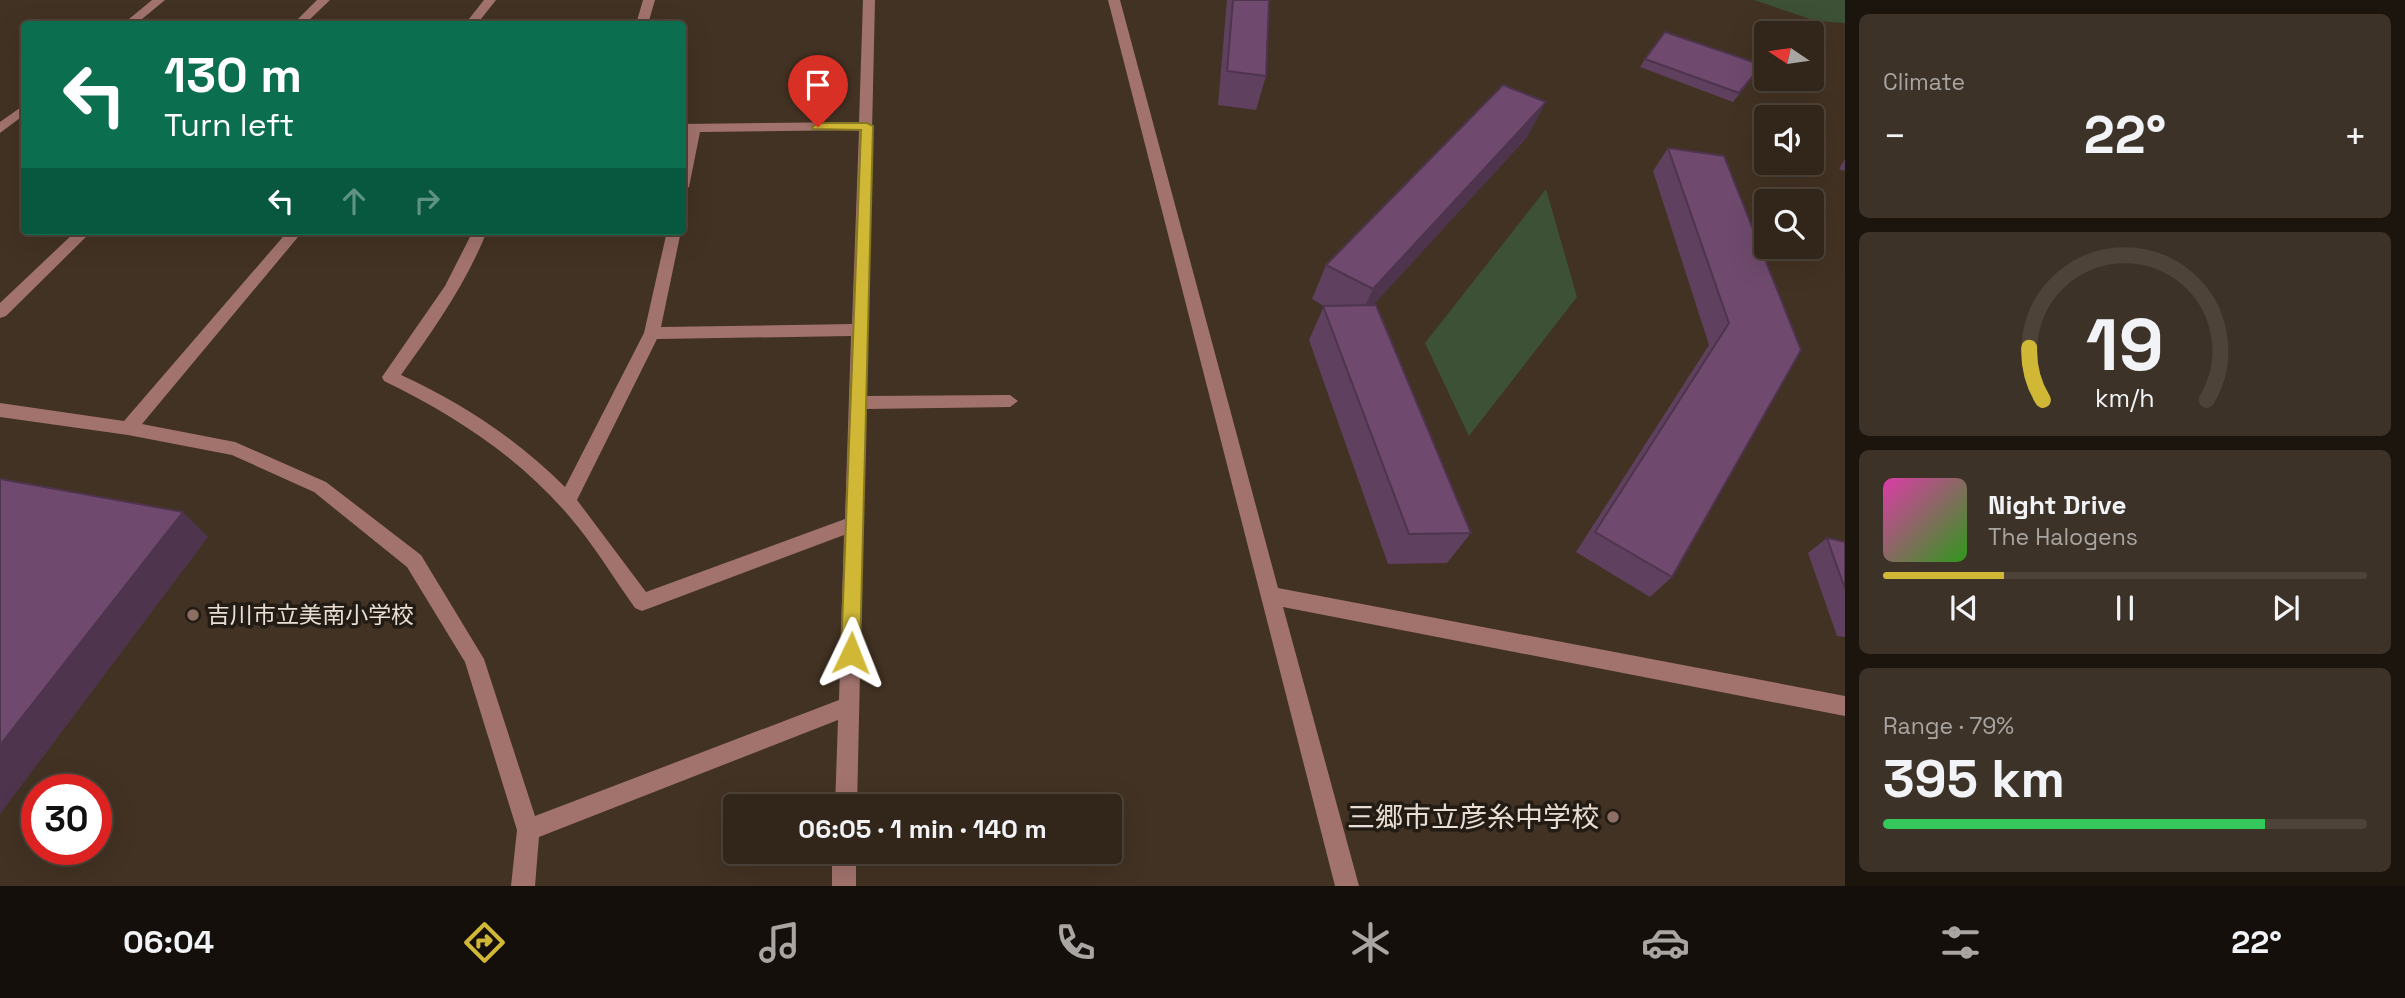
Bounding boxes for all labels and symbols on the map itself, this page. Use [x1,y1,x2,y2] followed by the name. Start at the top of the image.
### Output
[1754,21,1824,91] north arrow
[788,55,848,127] pin
[207,600,414,630] place label: 吉川市立美南小学校
[185,607,201,623] marker: 吉川市立美南小学校
[814,616,888,690] position arrow
[21,774,112,865] speed limit sign: 30
[1347,799,1599,835] place label: 三郷市立彦糸中学校
[1605,809,1621,825] marker: 三郷市立彦糸中学校

